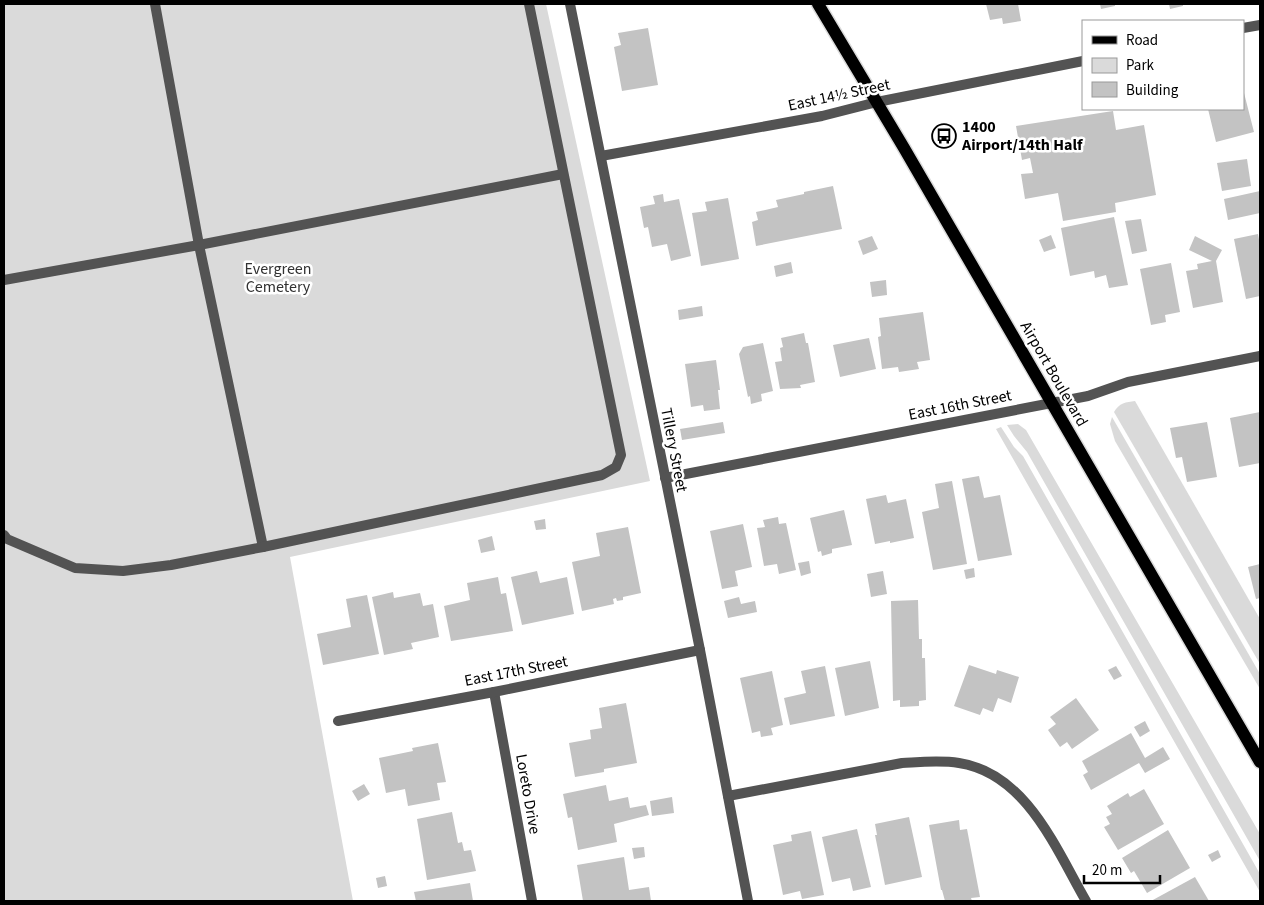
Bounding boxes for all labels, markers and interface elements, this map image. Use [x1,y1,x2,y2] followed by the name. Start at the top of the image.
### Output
[1082,20,1244,110] legend
[1126,30,1158,51] text: Road
[1126,55,1155,76] text: Park
[786,73,893,117] street label: East 14½ Street
[1126,80,1179,101] text: Building
[961,116,1083,156] place label: 1400 Airport/14th Half
[931,123,957,149] bus stop icon: 1400 Airport/14th Half
[244,258,312,298] park label: Evergreen Cemetery
[1015,317,1093,431] street label: Airport Boulevard
[906,384,1014,426] street label: East 16th Street
[655,406,693,495] street label: Tillery Street
[462,650,570,692] street label: East 17th Street
[510,752,546,836] street label: Loreto Drive
[1084,852,1160,884] scale bar
[1092,860,1122,881] text: 20 m

